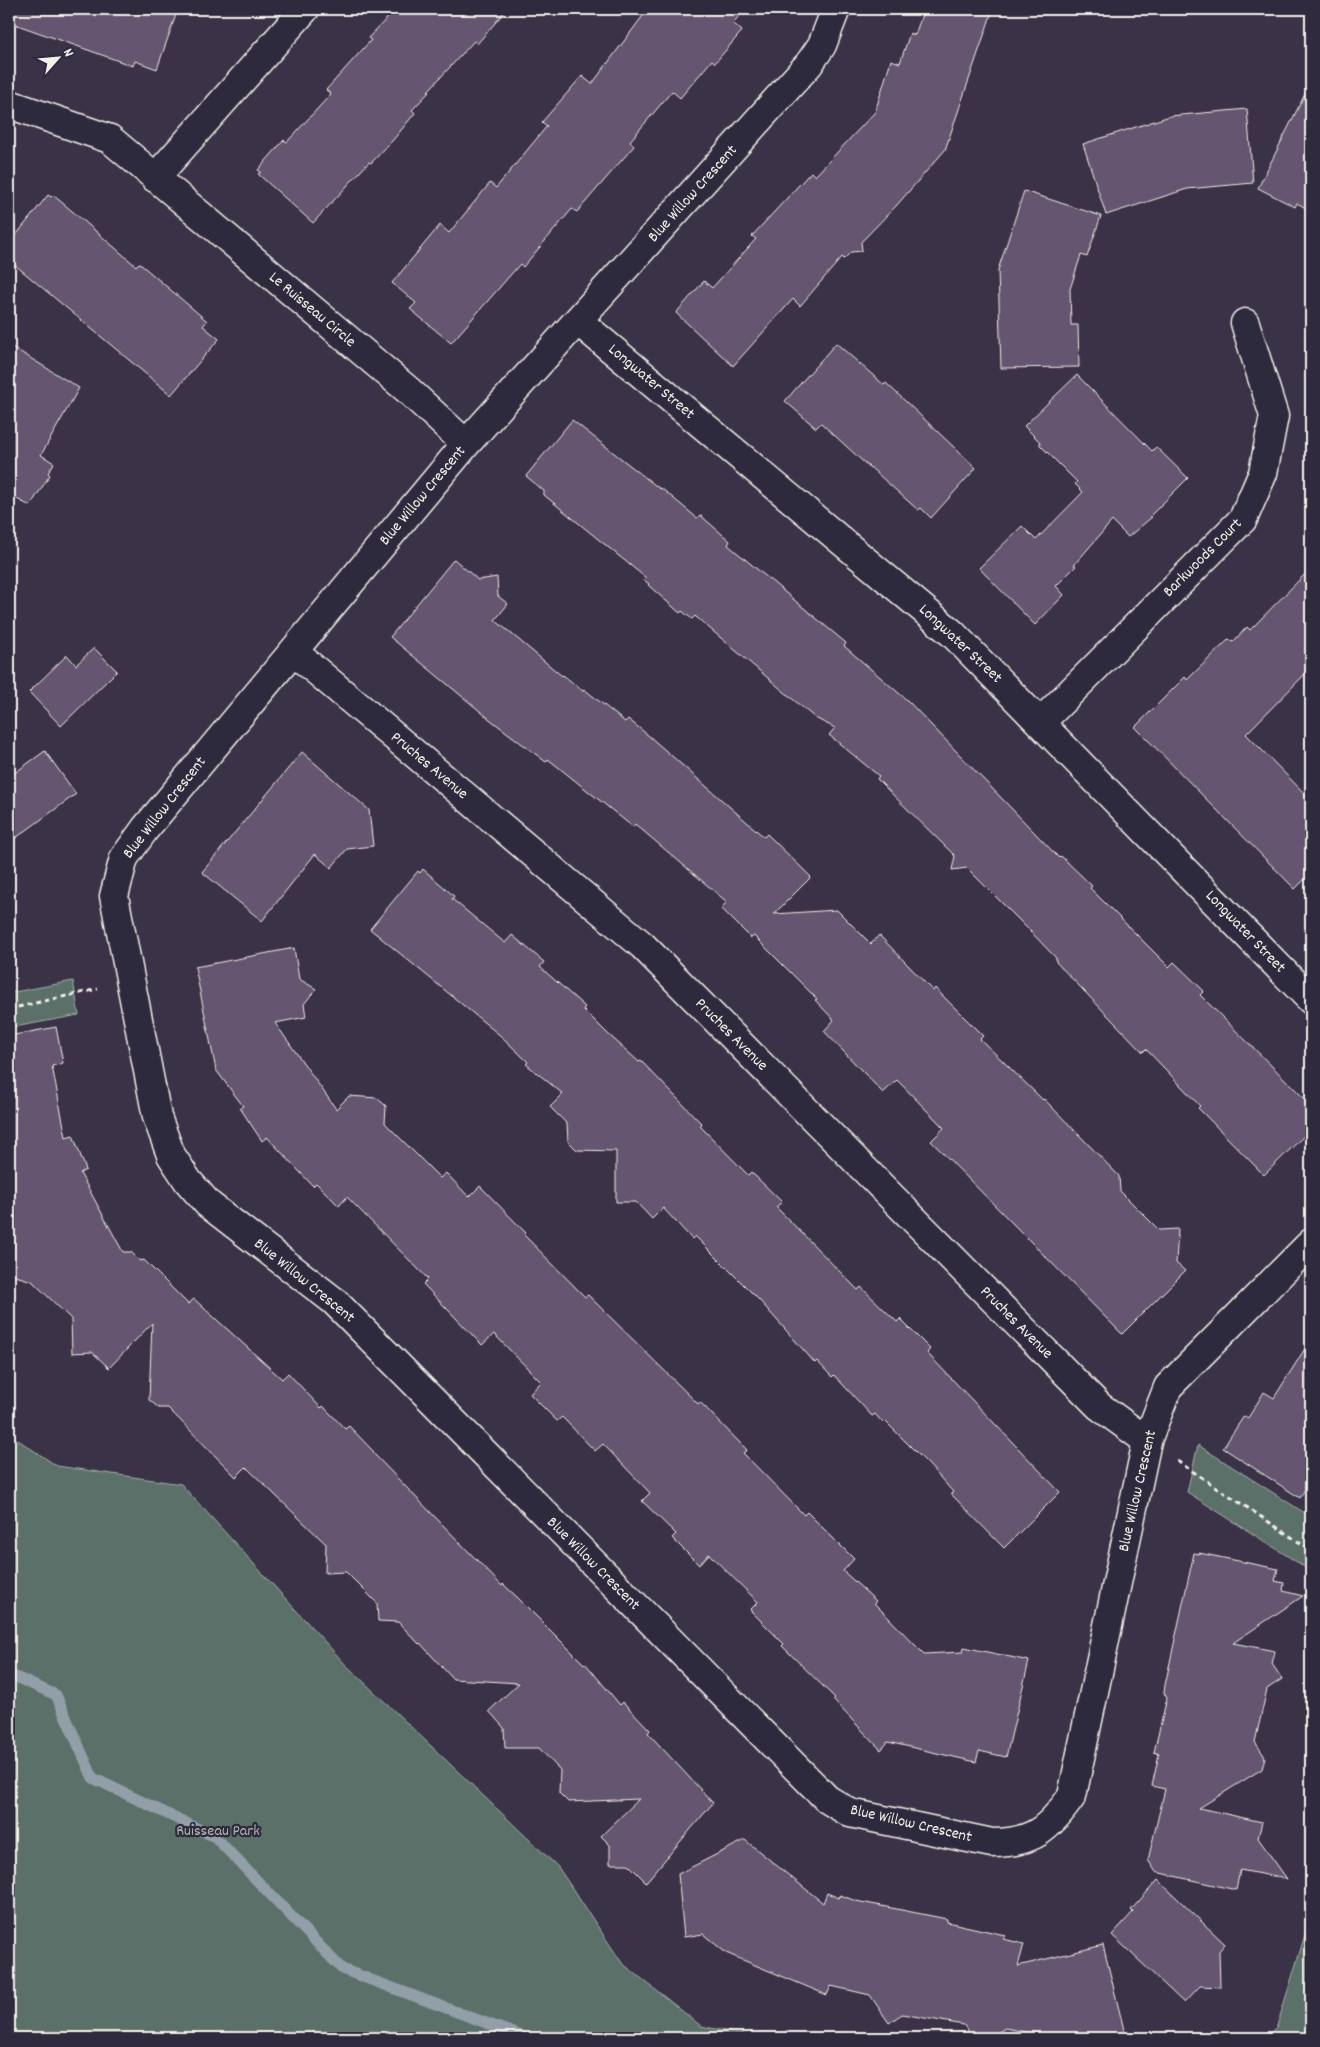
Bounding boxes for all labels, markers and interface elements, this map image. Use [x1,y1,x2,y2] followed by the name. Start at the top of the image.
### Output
[32,32,82,82] north arrow
[57,45,78,61] text: N
[643,140,743,248] street label: Blue Willow Crescent
[263,267,361,353] street label: Le Ruisseau Circle
[603,339,700,425] street label: Longwater Street
[374,441,472,551] street label: Blue Willow Crescent
[1158,513,1248,603] street label: Barkwoods Court
[913,599,1007,689] street label: Longwater Street
[385,727,473,805] street label: Pruches Avenue
[118,752,212,864] street label: Blue Willow Crescent
[1199,885,1291,979] street label: Longwater Street
[689,993,773,1077] street label: Pruches Avenue
[249,1233,360,1329] street label: Blue Willow Crescent
[974,1281,1058,1365] street label: Pruches Avenue
[1113,1428,1163,1554] street label: Blue Willow Crescent
[541,1512,645,1616] street label: Blue Willow Crescent
[848,1799,974,1849] street label: Blue Willow Crescent
[176,1820,260,1843] park label: Ruisseau Park

